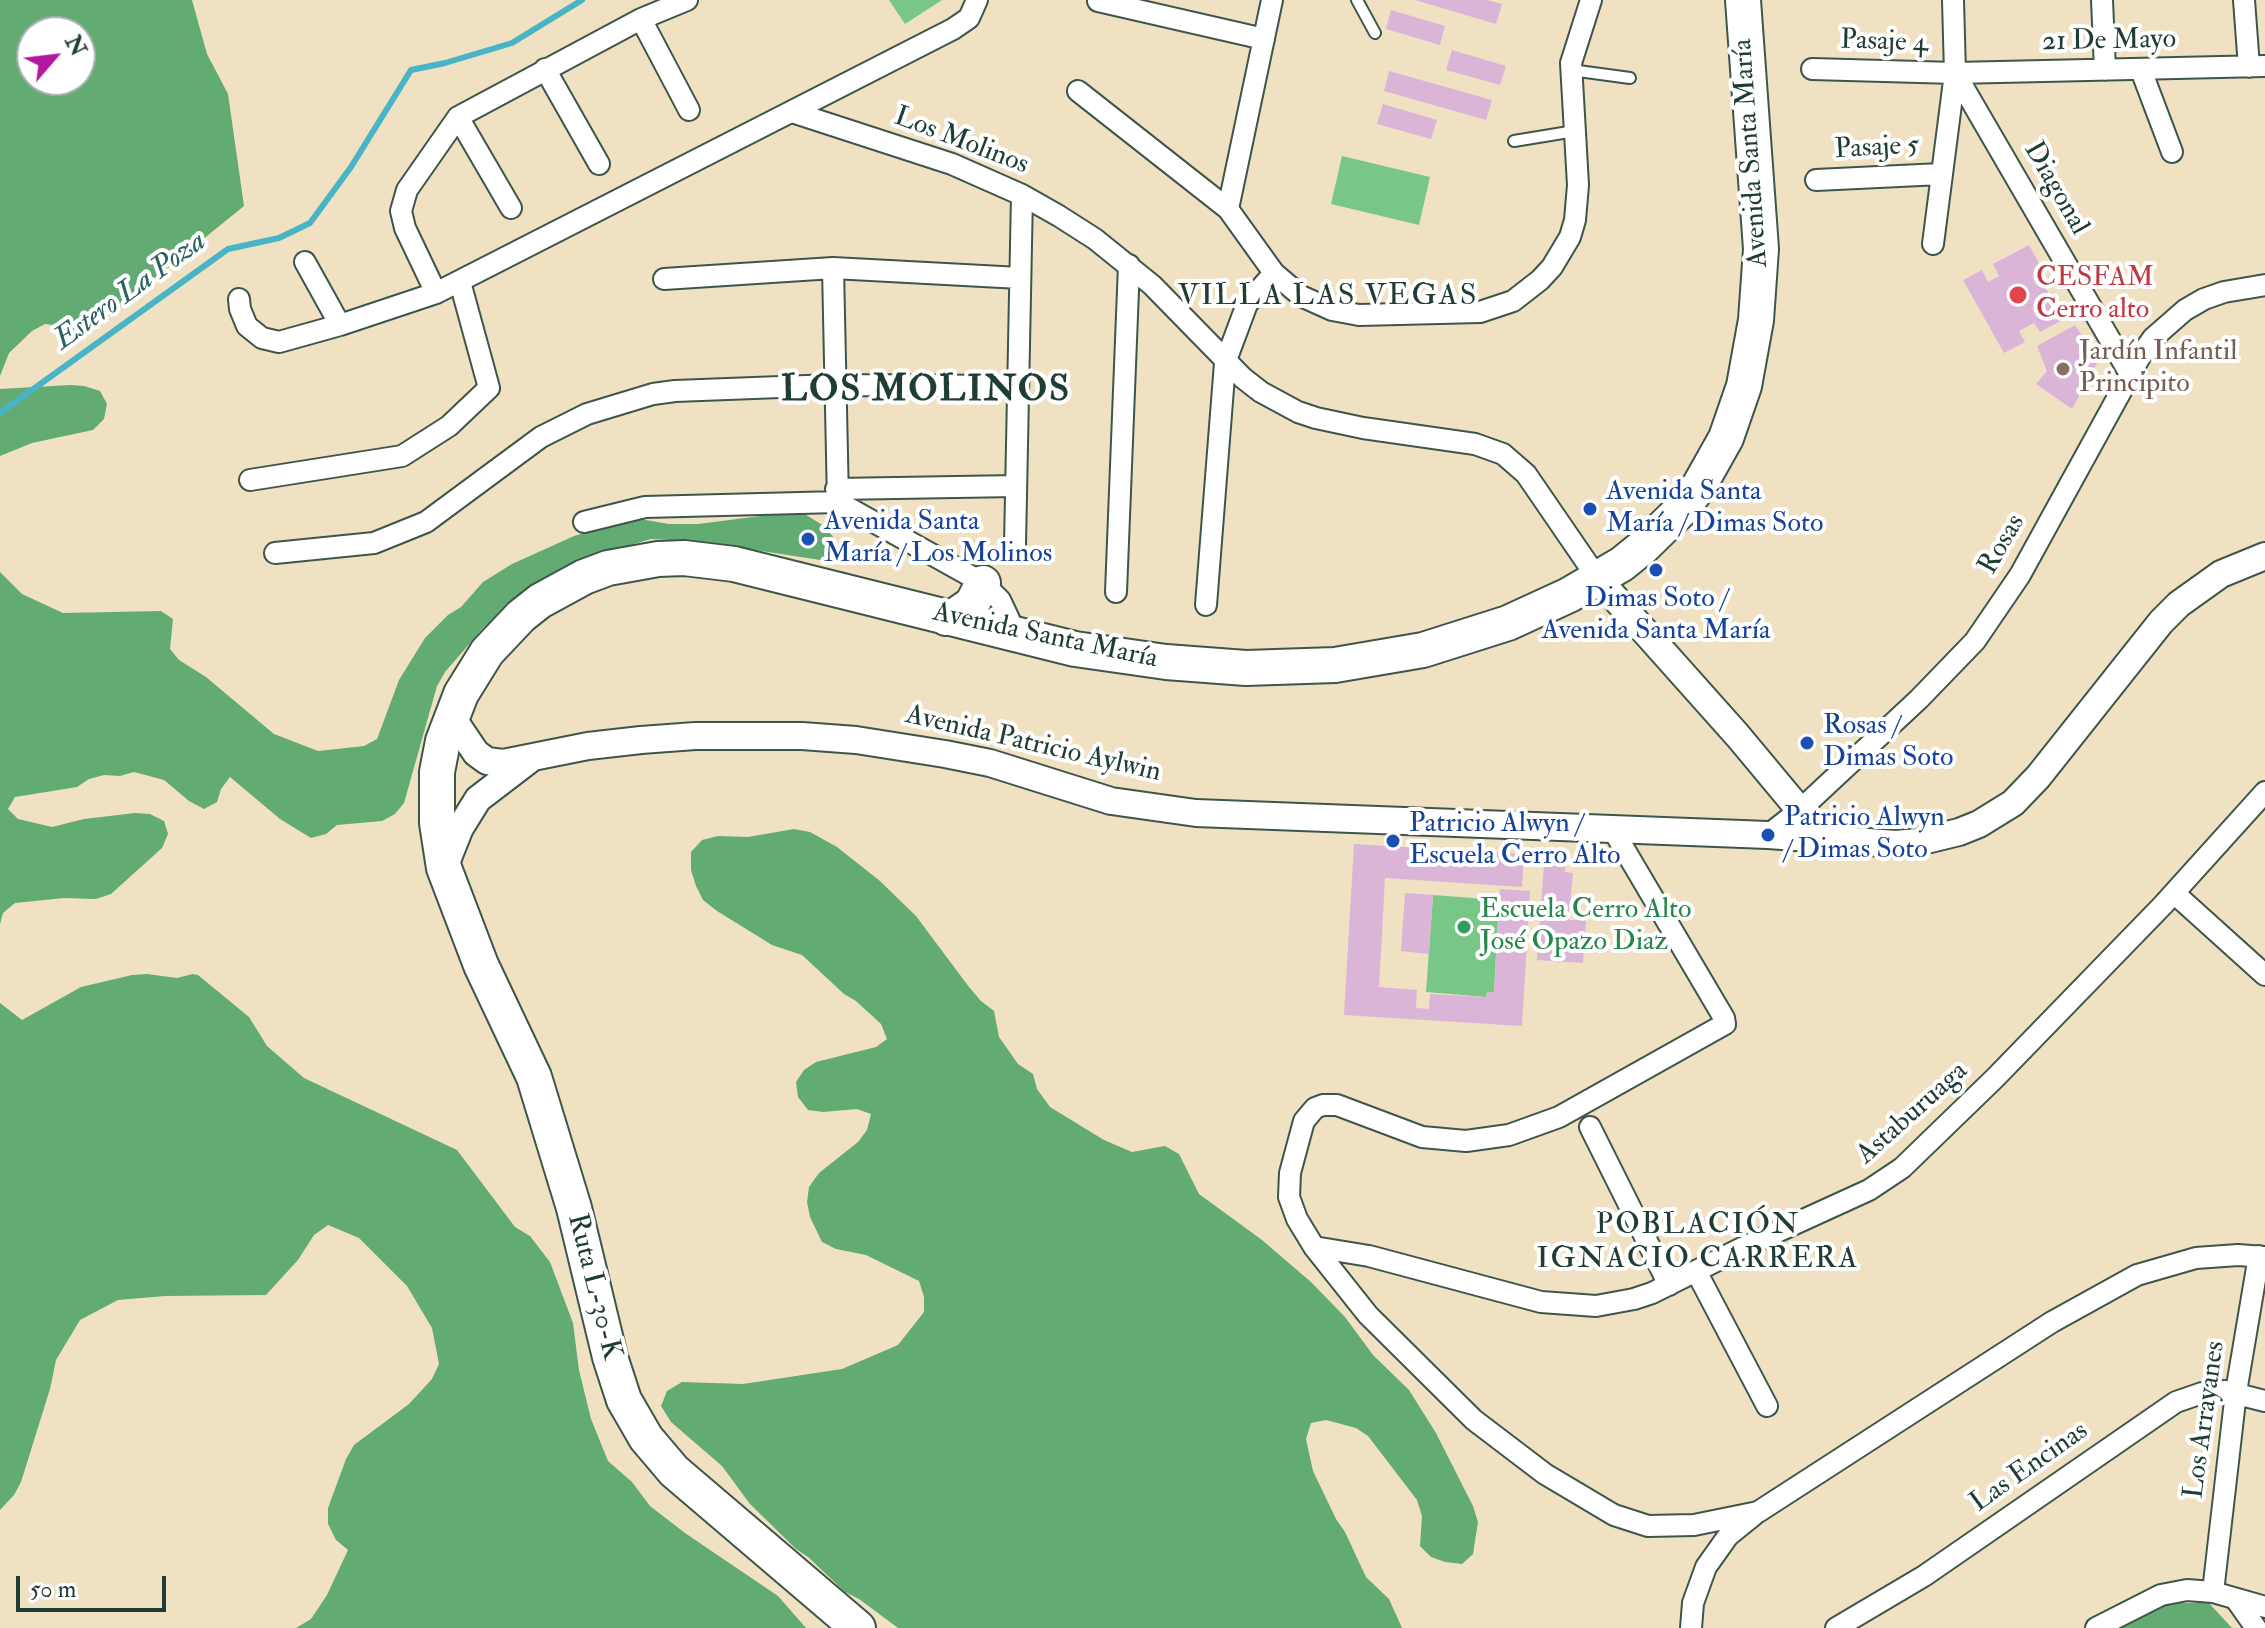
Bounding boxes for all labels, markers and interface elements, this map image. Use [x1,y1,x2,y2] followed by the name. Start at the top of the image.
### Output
[16,16,96,96] north arrow
[2042,24,2176,60] street label: 21 De Mayo
[1840,25,1928,61] street label: Pasaje 4
[58,30,92,61] text: N
[1727,37,1777,269] street label: Avenida Santa María
[889,101,1033,183] street label: Los Molinos
[1834,130,1920,168] street label: Pasaje 5
[2015,136,2095,242] street label: Diagonal
[48,225,214,359] water label: Estero La Poza
[2036,262,2154,328] place label: CESFAM Cerro alto
[1178,280,1478,316] district label: VILLA LAS VEGAS
[2007,284,2029,306] marker: CESFAM Cerro alto
[2079,336,2237,402] place label: Jardín Infantil Principito
[2054,360,2072,378] marker: Jardín Infantil Principito
[781,370,1071,414] district label: LOS MOLINOS
[1606,476,1823,542] place label: Avenida Santa María / Dimas Soto
[1581,500,1599,518] marker: Avenida Santa María / Dimas Soto
[824,506,1052,572] place label: Avenida Santa María / Los Molinos
[1972,509,2034,581] street label: Rosas
[799,530,817,548] marker: Avenida Santa María / Los Molinos
[1647,561,1665,579] marker: Dimas Soto / Avenida Santa María
[1541,583,1771,649] place label: Dimas Soto / Avenida Santa María
[929,597,1161,677] street label: Avenida Santa María
[902,699,1164,791] street label: Avenida Patricio Aylwin
[1823,710,1953,776] place label: Rosas / Dimas Soto
[1798,734,1816,752] marker: Rosas / Dimas Soto
[1784,802,1945,868] place label: Patricio Alwyn / Dimas Soto
[1409,808,1620,874] place label: Patricio Alwyn / Escuela Cerro Alto
[1759,826,1777,844] marker: Patricio Alwyn / Dimas Soto
[1384,832,1402,850] marker: Patricio Alwyn / Escuela Cerro Alto
[1480,894,1691,960] place label: Escuela Cerro Alto José Opazo Diaz
[1455,918,1473,936] marker: Escuela Cerro Alto José Opazo Diaz
[1851,1055,1975,1173] street label: Astaburuaga
[1537,1209,1859,1280] district label: POBLACIÓN IGNACIO CARRERA
[559,1211,627,1363] street label: Ruta L-30-K
[2178,1339,2234,1501] street label: Los Arrayanes
[1965,1415,2095,1521] street label: Las Encinas
[20,1560,170,1610] scale bar
[30,1574,76,1605] text: 50 m

